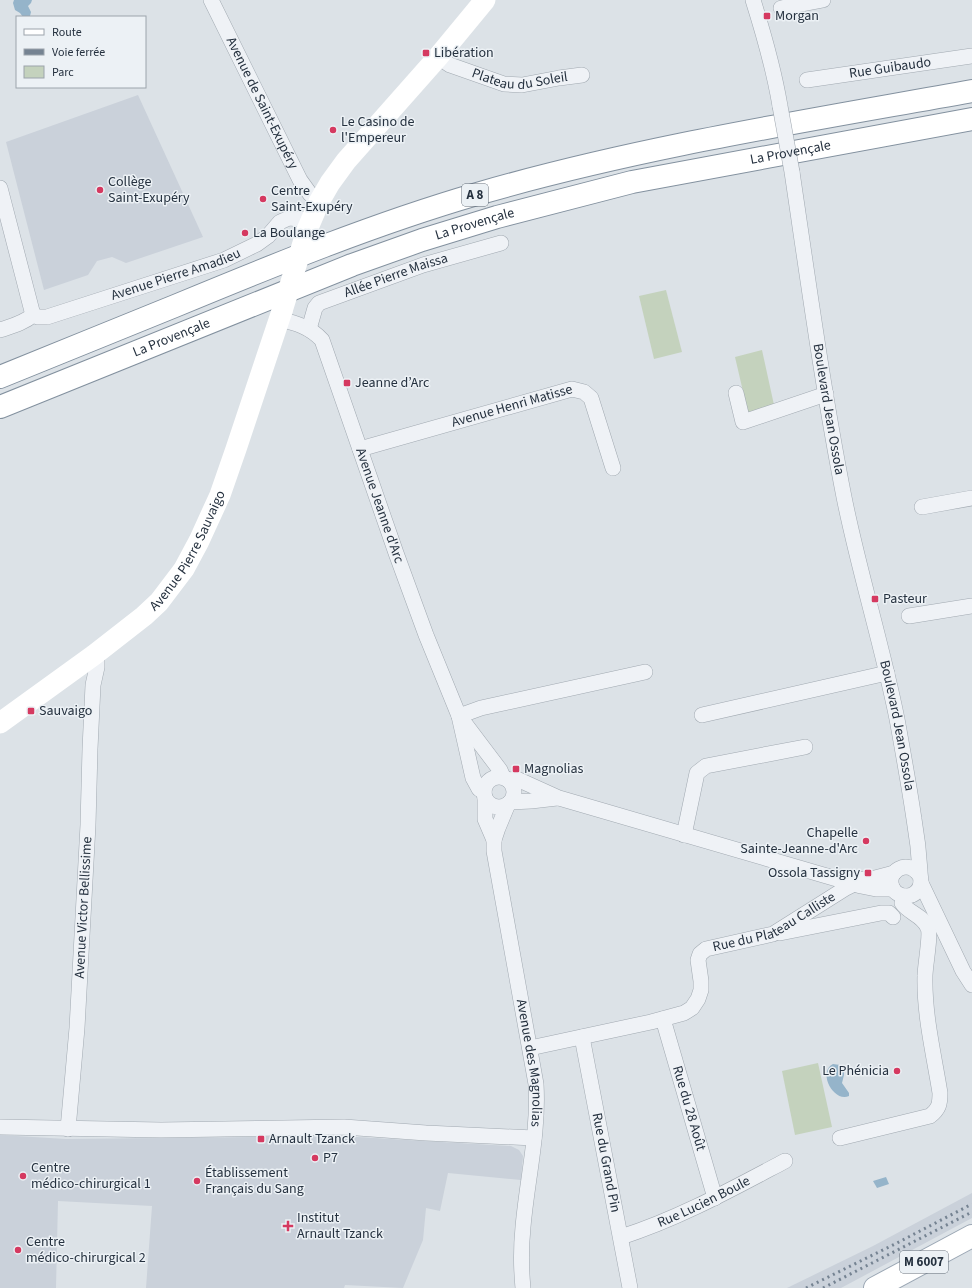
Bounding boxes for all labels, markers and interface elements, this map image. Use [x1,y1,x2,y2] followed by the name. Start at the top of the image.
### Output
[775,6,819,26] place label: Morgan
[762,11,772,21] marker: Morgan
[16,16,146,88] legend
[52,24,82,41] text: Route
[221,34,303,173] street label: Avenue de Saint-Exupéry
[434,43,494,63] place label: Libération
[52,44,105,61] text: Voie ferrée
[421,48,431,58] marker: Libération
[848,52,932,84] street label: Rue Guibaudo
[469,63,569,95] street label: Plateau du Soleil
[52,64,74,81] text: Parc
[341,112,415,148] place label: Le Casino de l'Empereur
[328,125,338,135] marker: Le Casino de l'Empereur
[748,135,833,170] street label: La Provençale
[108,172,190,208] place label: Collège Saint-Exupéry
[271,181,353,217] place label: Centre Saint-Exupéry
[462,184,488,206] road number: A 8
[95,185,105,195] marker: Collège Saint-Exupéry
[258,194,268,204] marker: Centre Saint-Exupéry
[433,203,517,245] street label: La Provençale
[253,223,325,243] place label: La Boulange
[240,228,250,238] marker: La Boulange
[108,243,244,306] street label: Avenue Pierre Amadieu
[341,248,450,303] street label: Allée Pierre Maissa
[130,313,213,362] street label: La Provençale
[808,342,850,477] street label: Boulevard Jean Ossola
[355,373,430,393] place label: Jeanne d’Arc
[342,378,352,388] marker: Jeanne d’Arc
[449,379,575,433] street label: Avenue Henri Matisse
[350,445,409,567] street label: Avenue Jeanne d'Arc
[145,488,231,616] street label: Avenue Pierre Sauvaigo
[883,589,927,609] place label: Pasteur
[870,594,880,604] marker: Pasteur
[874,658,919,793] street label: Boulevard Jean Ossola
[39,701,92,721] place label: Sauvaigo
[26,706,36,716] marker: Sauvaigo
[524,759,584,779] place label: Magnolias
[511,764,521,774] marker: Magnolias
[740,823,859,859] place label: Chapelle Sainte-Jeanne-d'Arc
[70,836,97,979] street label: Avenue Victor Bellissime
[861,836,871,846] marker: Chapelle Sainte-Jeanne-d'Arc
[768,863,860,883] place label: Ossola Tassigny
[863,868,873,878] marker: Ossola Tassigny
[711,887,839,957] street label: Rue du Plateau Calliste
[511,997,547,1128] street label: Avenue des Magnolias
[822,1061,889,1081] place label: Le Phénicia
[667,1063,711,1154] street label: Rue du 28 Août
[892,1066,902,1076] marker: Le Phénicia
[587,1111,625,1214] street label: Rue du Grand Pin
[269,1129,355,1149] place label: Arnault Tzanck
[256,1134,266,1144] marker: Arnault Tzanck
[323,1148,338,1168] place label: P7
[310,1153,320,1163] marker: P7
[31,1158,151,1194] place label: Centre médico-chirurgical 1
[205,1163,304,1199] place label: Établissement Français du Sang
[18,1171,28,1181] marker: Centre médico-chirurgical 1
[654,1171,754,1233] street label: Rue Lucien Boule
[192,1176,202,1186] marker: Établissement Français du Sang
[297,1208,383,1244] place label: Institut Arnault Tzanck
[282,1220,294,1232] marker: Institut Arnault Tzanck
[26,1232,146,1268] place label: Centre médico-chirurgical 2
[13,1245,23,1255] marker: Centre médico-chirurgical 2
[900,1251,948,1273] road number: M 6007

